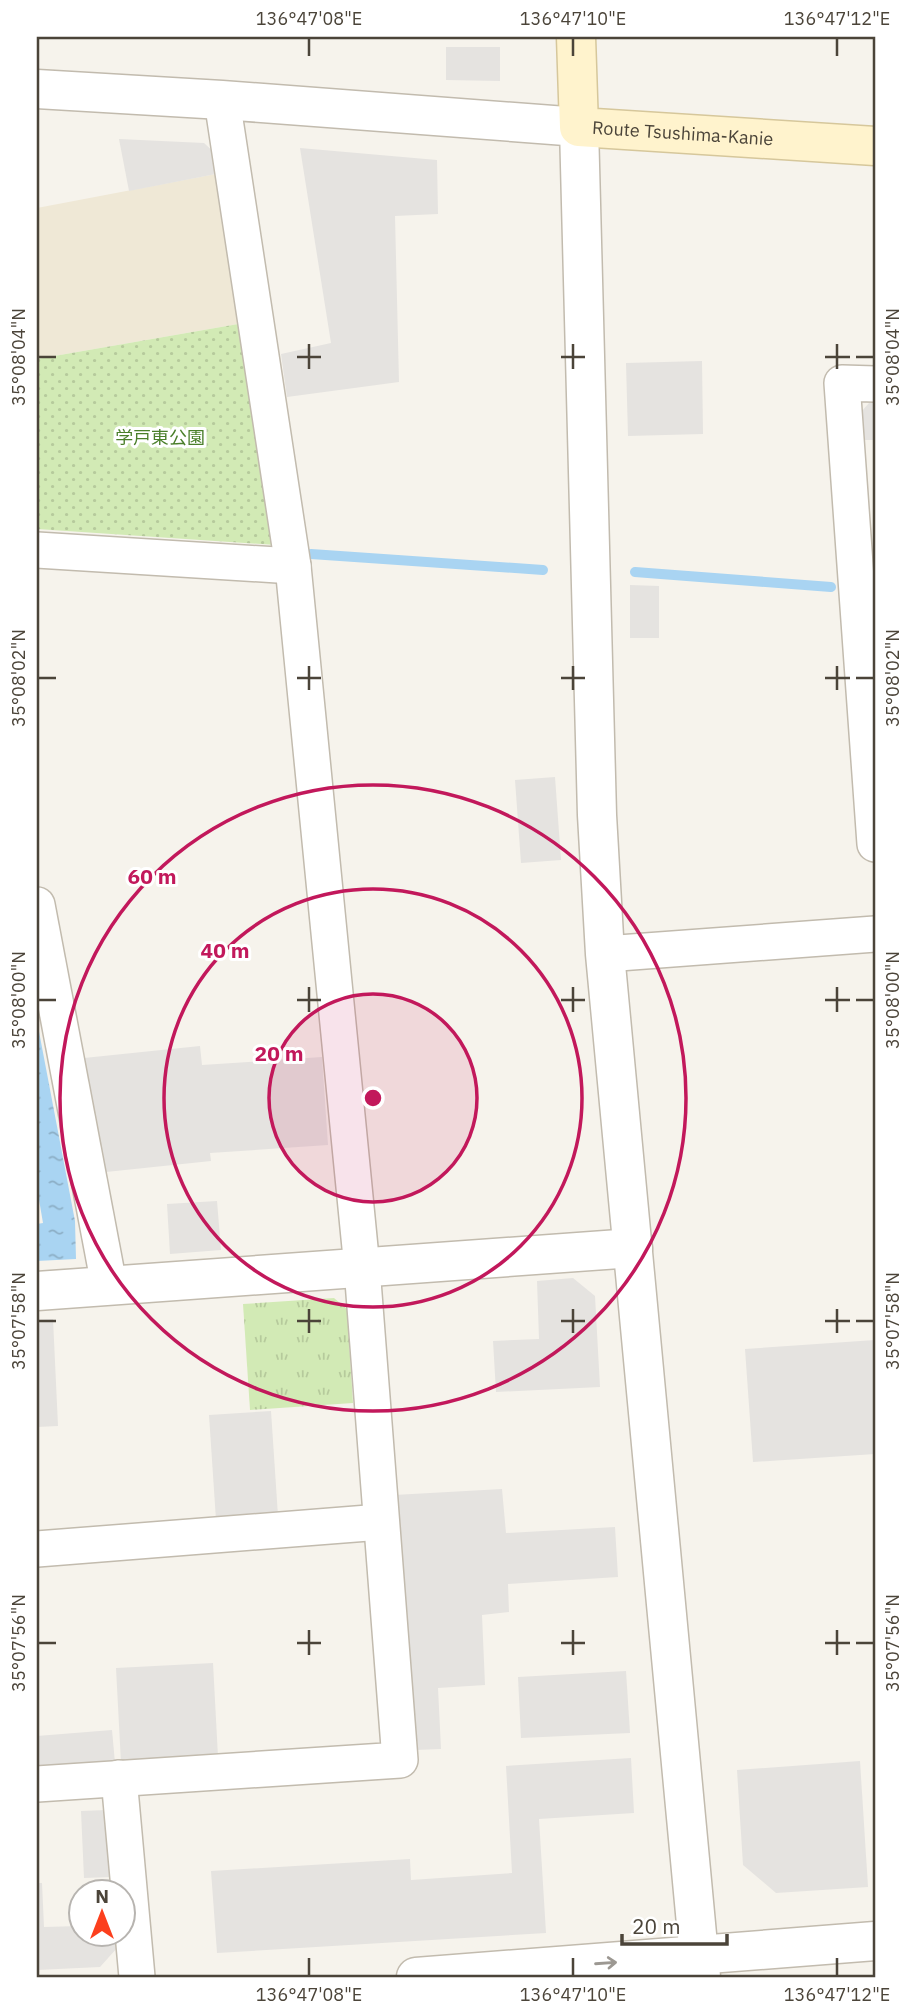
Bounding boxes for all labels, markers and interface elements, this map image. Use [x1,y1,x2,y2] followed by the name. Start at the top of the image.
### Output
[256,7,362,30] text: 136°47'08"E
[520,7,626,30] text: 136°47'10"E
[784,7,890,30] text: 136°47'12"E
[592,116,774,150] street label: Route Tsushima-Kanie
[7,308,30,406] text: 35°08'04"N
[881,308,904,406] text: 35°08'04"N
[115,426,205,449] park label: 学戸東公園
[7,629,30,727] text: 35°08'02"N
[881,629,904,727] text: 35°08'02"N
[128,862,176,890] text: 60 m
[201,936,249,964] text: 40 m
[7,951,30,1049] text: 35°08'00"N
[881,951,904,1049] text: 35°08'00"N
[255,1039,303,1067] text: 20 m
[361,1086,385,1110] centre of rings
[7,1272,30,1370] text: 35°07'58"N
[881,1272,904,1370] text: 35°07'58"N
[7,1594,30,1692] text: 35°07'56"N
[881,1594,904,1692] text: 35°07'56"N
[66,1878,136,1948] north arrow
[95,1884,109,1908] text: N
[622,1902,726,1946] scale bar
[632,1912,681,1940] text: 20 m
[595,1956,618,1969] one-way arrow
[256,1983,362,2006] text: 136°47'08"E
[520,1983,626,2006] text: 136°47'10"E
[784,1983,890,2006] text: 136°47'12"E

